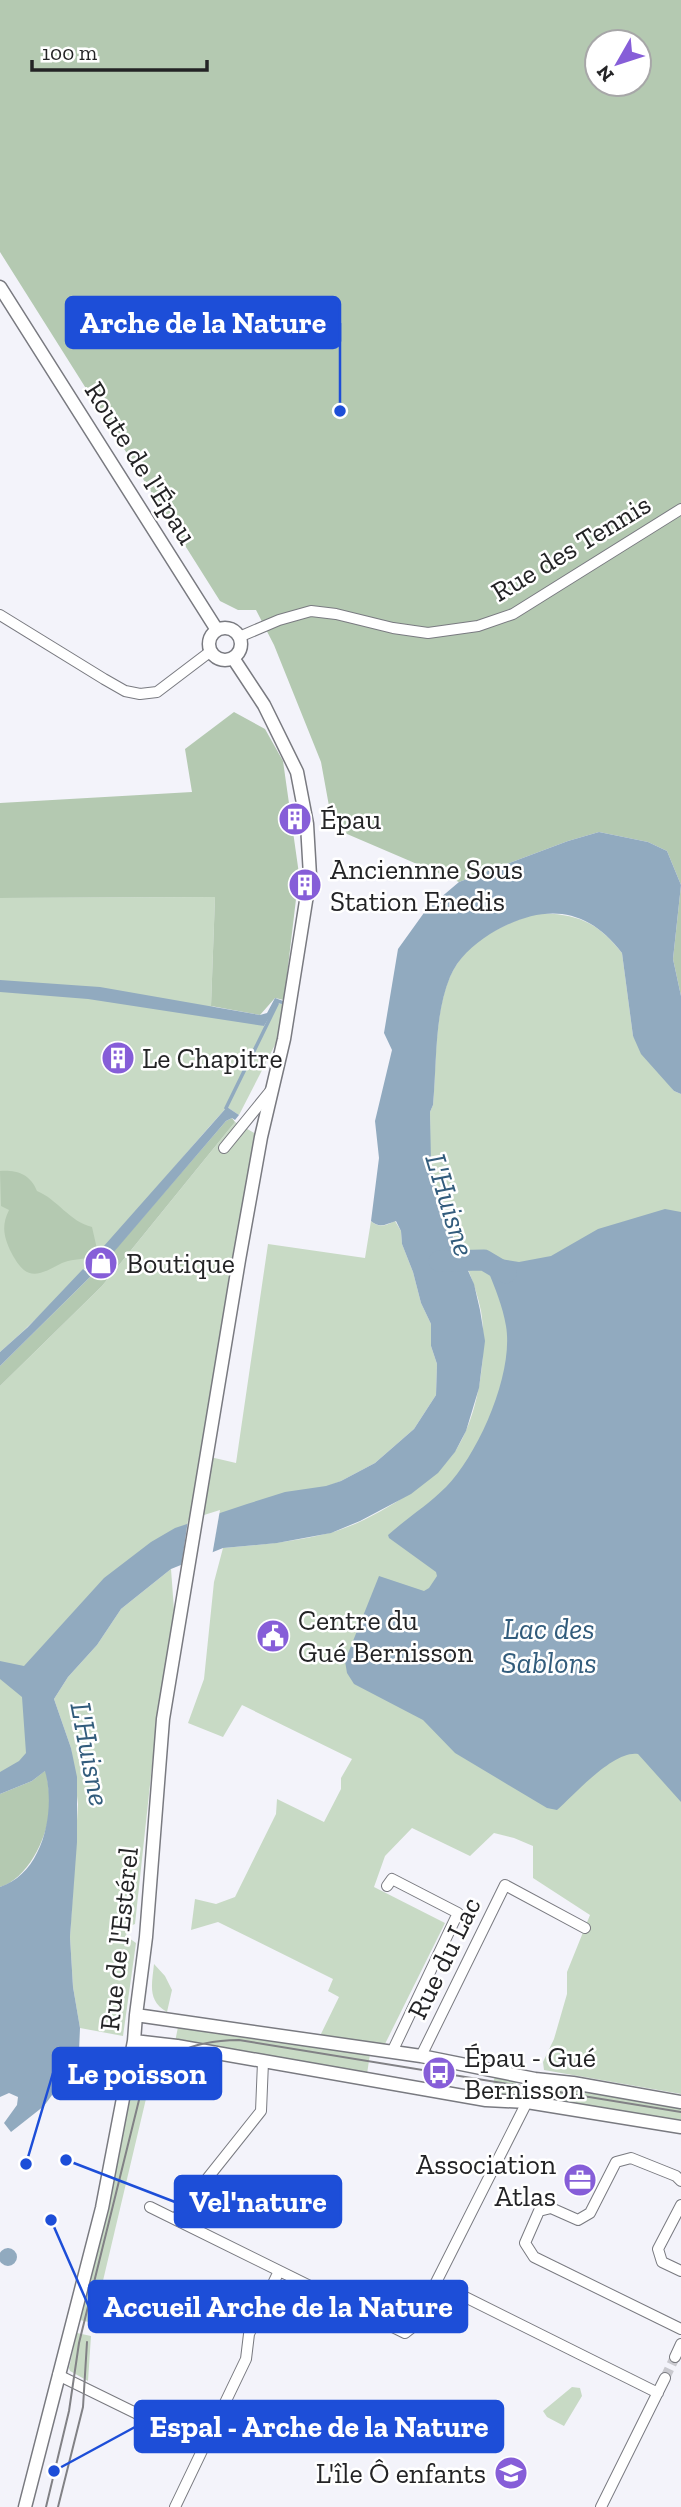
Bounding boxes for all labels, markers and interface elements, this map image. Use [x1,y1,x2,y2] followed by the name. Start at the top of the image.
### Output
[32,28,206,72] scale bar
[583,28,653,98] north arrow
[42,40,97,65] text: 100 m
[592,61,619,86] text: N
[66,297,340,348] callout: Arche de la Nature
[80,305,326,341] text: Arche de la Nature
[78,376,204,551] street label: Route de l'Épau
[485,487,657,609] street label: Rue des Tennis
[276,800,314,838] building icon: Épau
[320,803,381,836] place label: Épau
[330,853,523,918] place label: Anciennne Sous Station Enedis
[286,866,324,904] building icon: Anciennne Sous Station Enedis
[99,1039,137,1077] building icon: Le Chapitre
[142,1042,283,1075] place label: Le Chapitre
[417,1149,483,1261] water label: L'Huisne
[82,1244,120,1282] shop icon: Boutique
[126,1247,235,1280] place label: Boutique
[298,1604,473,1669] place label: Centre du Gué Bernisson
[501,1611,597,1681] water label: Lac des Sablons
[254,1617,292,1655] public building icon: Centre du Gué Bernisson
[62,1699,118,1809] water label: L'Huisne
[93,1845,145,2033] street label: Rue de l'Estérel
[400,1892,488,2024] street label: Rue du Lac
[464,2041,596,2106] place label: Épau - Gué Bernisson
[53,2048,221,2099] callout: Le poisson
[420,2054,458,2092] bus stop icon: Épau - Gué Bernisson
[67,2056,207,2092] text: Le poisson
[416,2148,556,2213] place label: Association Atlas
[561,2161,599,2199] office icon: Association Atlas
[175,2176,341,2227] callout: Vel'nature
[189,2184,327,2220] text: Vel'nature
[89,2281,467,2332] callout: Accueil Arche de la Nature
[103,2289,453,2325] text: Accueil Arche de la Nature
[135,2401,503,2452] callout: Espal - Arche de la Nature
[150,2409,488,2445] text: Espal - Arche de la Nature
[492,2454,530,2492] school or university icon: L'île Ô enfants
[316,2457,486,2490] place label: L'île Ô enfants

